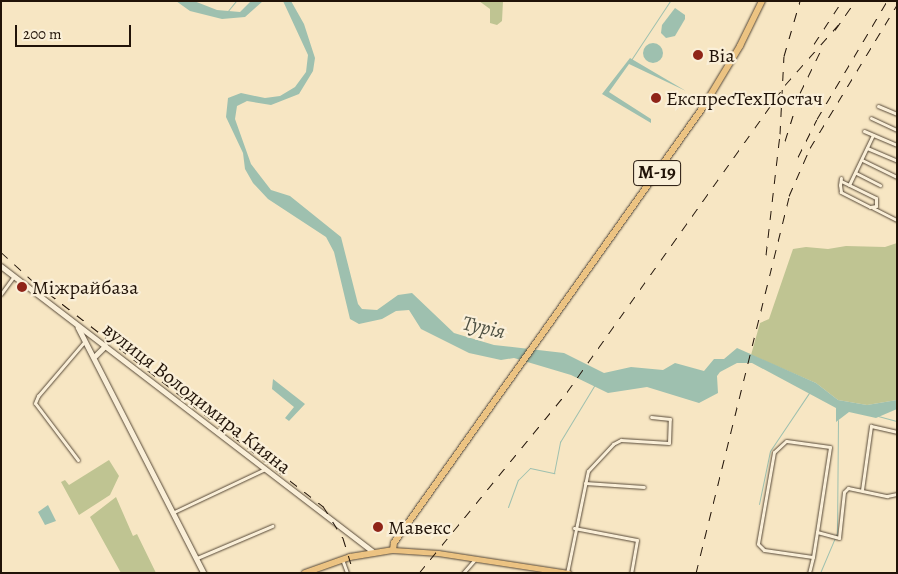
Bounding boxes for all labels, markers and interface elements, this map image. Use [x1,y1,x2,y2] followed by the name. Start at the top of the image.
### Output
[18,15,134,47] scale bar
[23,24,62,44] text: 200 m
[708,43,735,67] place label: Віа
[692,49,704,61] marker: Віа
[666,86,823,110] place label: ЕкспресТехПостач
[650,92,662,104] marker: ЕкспресТехПостач
[632,156,682,190] road number: М-19
[32,275,138,299] place label: Міжрайбаза
[16,281,28,293] marker: Міжрайбаза
[460,310,508,344] water label: Турія
[98,317,296,479] street label: вулиця Володимира Кияна
[388,515,451,539] place label: Мавекс
[372,521,384,533] marker: Мавекс

